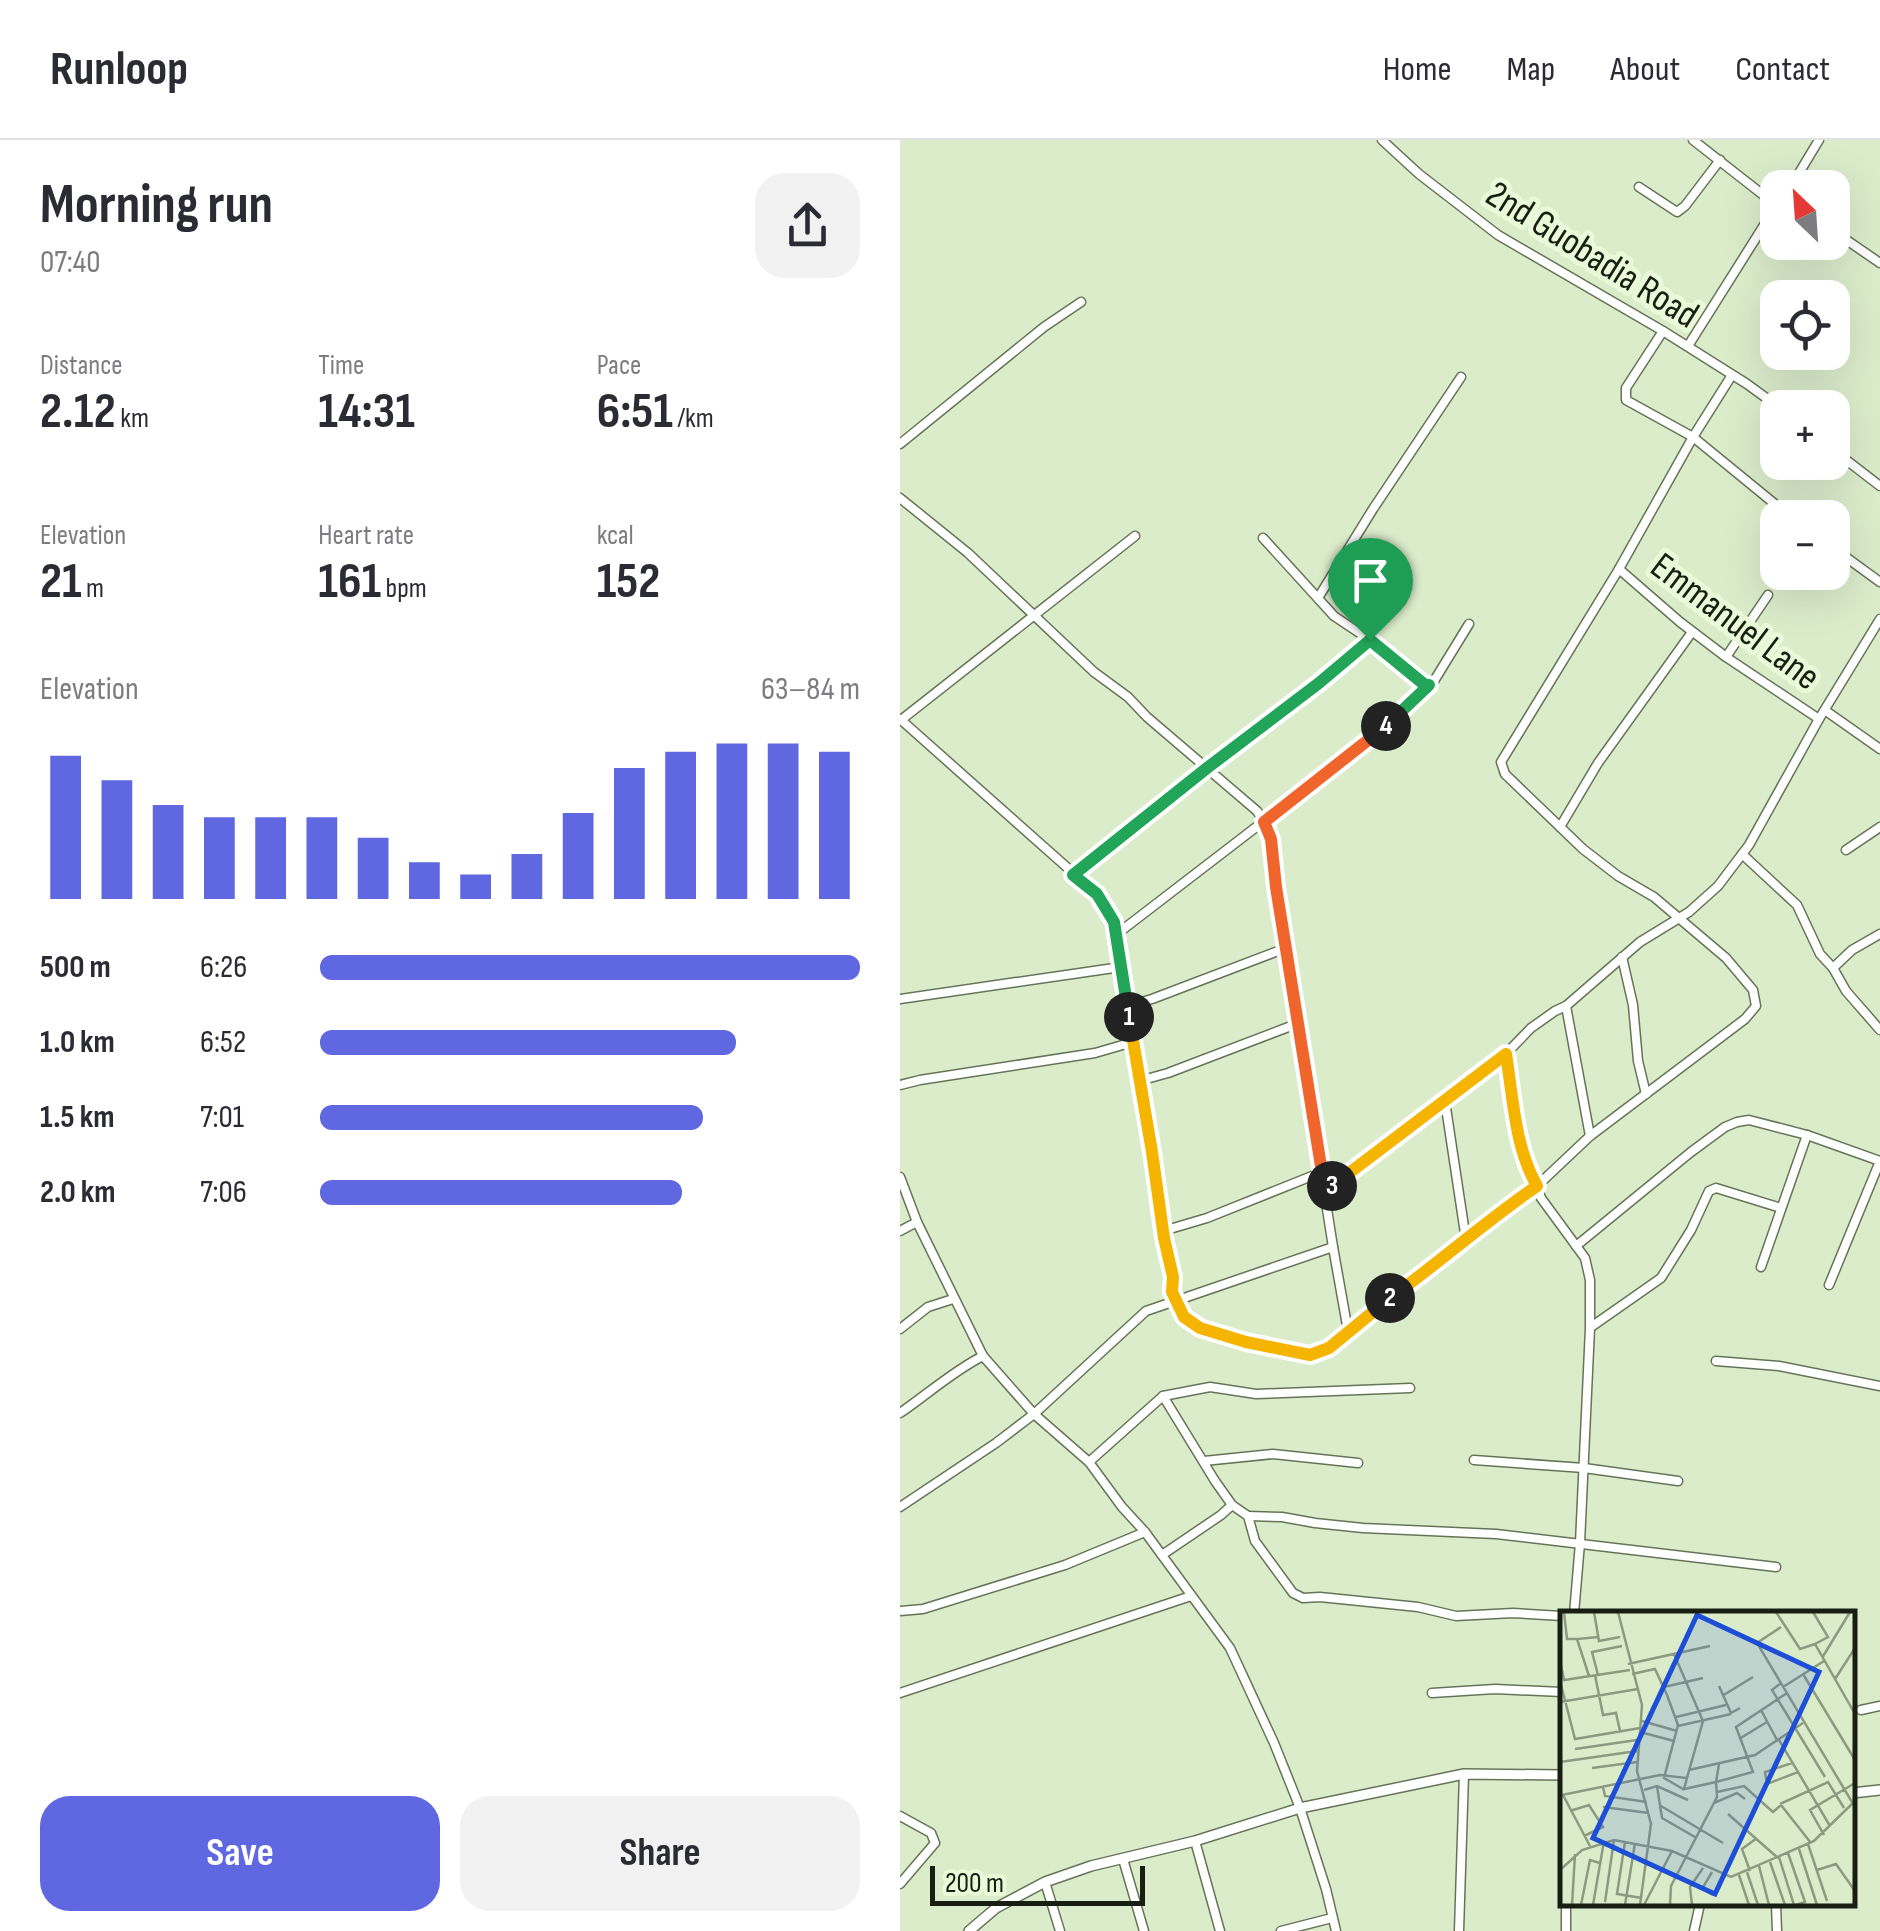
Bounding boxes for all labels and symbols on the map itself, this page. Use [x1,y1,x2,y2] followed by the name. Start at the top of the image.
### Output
[1760,170,1850,260] north arrow
[1478,172,1706,338] street label: 2nd Guobadia Road
[1328,538,1413,641] pin
[1642,544,1828,700] street label: Emmanuel Lane
[1361,701,1411,751] pin: 4
[1104,992,1154,1042] pin: 1
[1307,1161,1357,1211] pin: 3
[1365,1273,1415,1323] pin: 2
[1560,1611,1855,1906] inset map
[930,1861,1145,1906] scale bar

